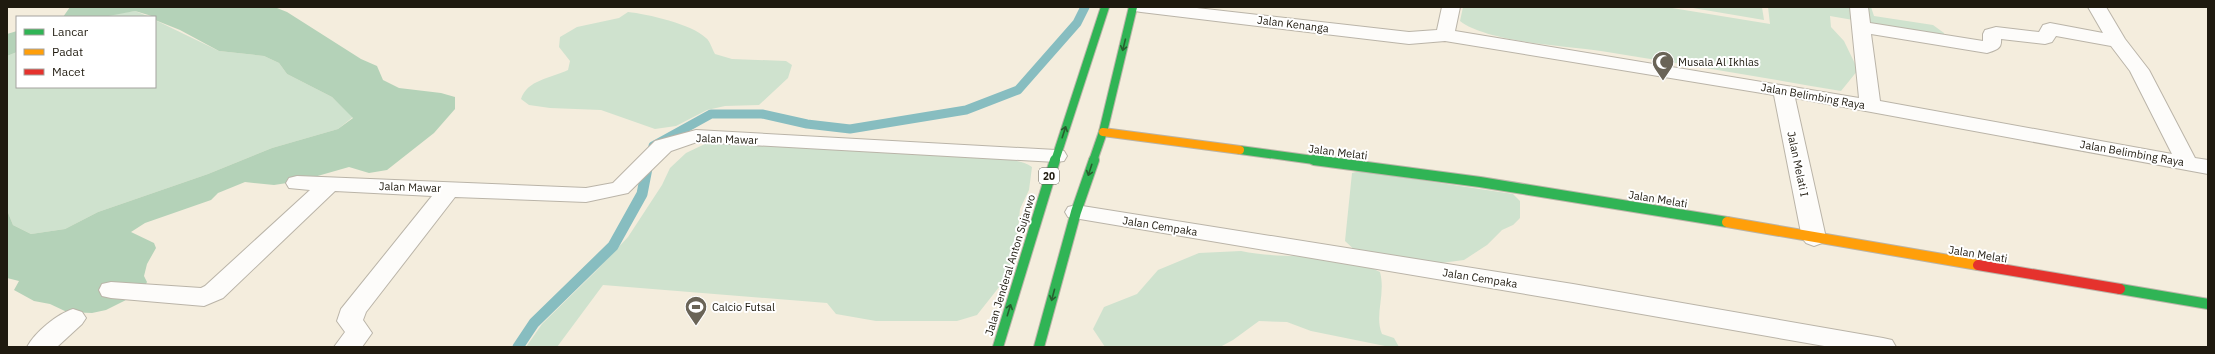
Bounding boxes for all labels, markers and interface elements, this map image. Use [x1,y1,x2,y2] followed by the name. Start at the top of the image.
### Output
[1256,13,1330,35] street label: Jalan Kenanga
[16,16,156,88] legend
[52,24,89,39] text: Lancar
[1119,38,1127,51] one-way arrow
[52,44,83,59] text: Padat
[1650,49,1676,82] mosque icon: Musala Al Ikhlas
[1678,55,1759,69] place label: Musala Al Ikhlas
[52,64,85,79] text: Macet
[1760,80,1866,112] street label: Jalan Belimbing Raya
[1060,126,1068,138] one-way arrow
[1784,130,1812,198] street label: Jalan Melati I
[696,131,758,147] street label: Jalan Mawar
[2079,137,2185,169] street label: Jalan Belimbing Raya
[1308,141,1368,163] street label: Jalan Melati
[1086,164,1093,177] one-way arrow
[1039,168,1059,184] road number: 20
[379,179,441,195] street label: Jalan Mawar
[1627,187,1689,211] street label: Jalan Melati
[982,193,1038,337] street label: Jalan Jenderal Anton Sujarwo
[1122,213,1199,239] street label: Jalan Cempaka
[1947,242,2009,266] street label: Jalan Melati
[1442,265,1519,291] street label: Jalan Cempaka
[1049,288,1056,301] one-way arrow
[683,294,709,327] sports icon: Calcio Futsal
[712,300,775,314] place label: Calcio Futsal
[1006,303,1013,316] one-way arrow

